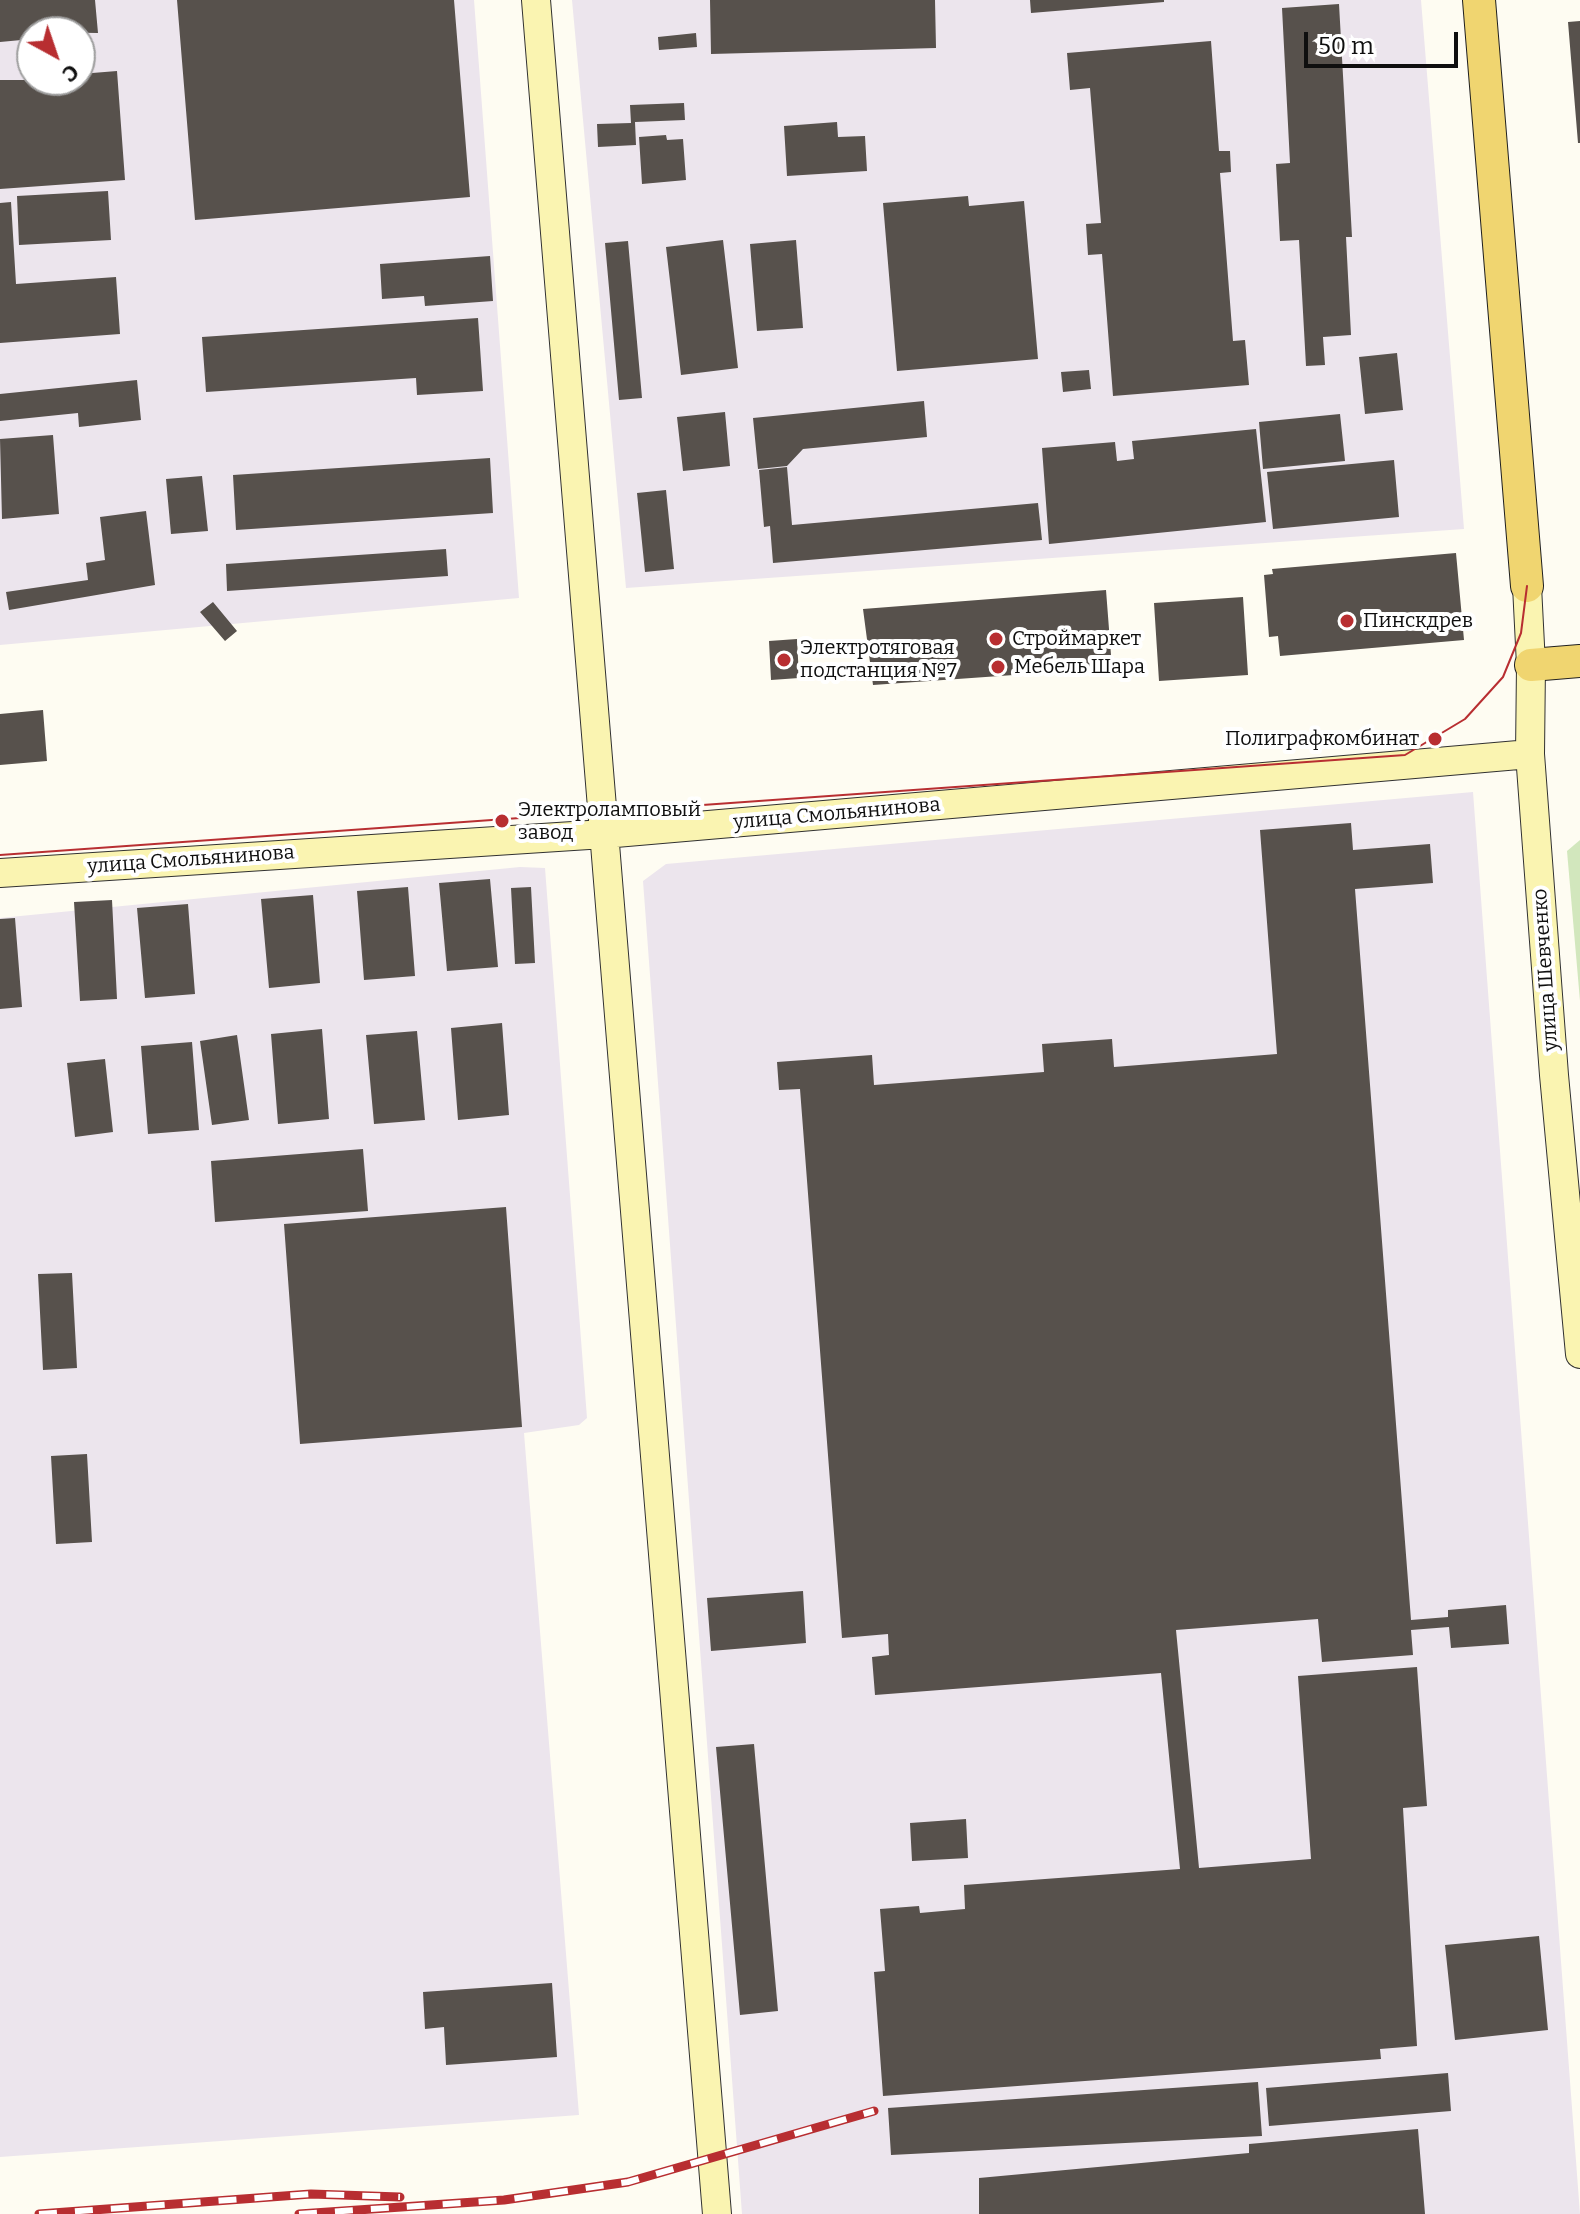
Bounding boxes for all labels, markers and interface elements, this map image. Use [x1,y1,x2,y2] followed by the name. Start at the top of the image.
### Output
[16,16,96,96] north arrow
[1308,16,1462,66] scale bar
[1318,32,1374,60] text: 50 m
[56,58,84,88] text: С
[1363,609,1473,633] place label: Пинскдрев
[1338,612,1356,630] marker: Пинскдрев
[1012,627,1141,651] place label: Строймаркет
[987,630,1005,648] marker: Строймаркет
[800,636,957,683] place label: Электротяговая подстанция №7
[775,651,793,669] marker: Электротяговая подстанция №7
[1014,655,1145,679] place label: Мебель Шара
[989,658,1007,676] marker: Мебель Шара
[1225,727,1419,751] place label: Полиграфкомбинат
[1426,730,1444,748] marker: Полиграфкомбинат
[732,793,942,835] street label: улица Смольянинова
[518,798,701,845] place label: Электроламповый завод
[493,812,511,830] marker: Электроламповый завод
[87,841,295,879] street label: улица Смольянинова
[1528,888,1564,1052] street label: улица Шевченко

